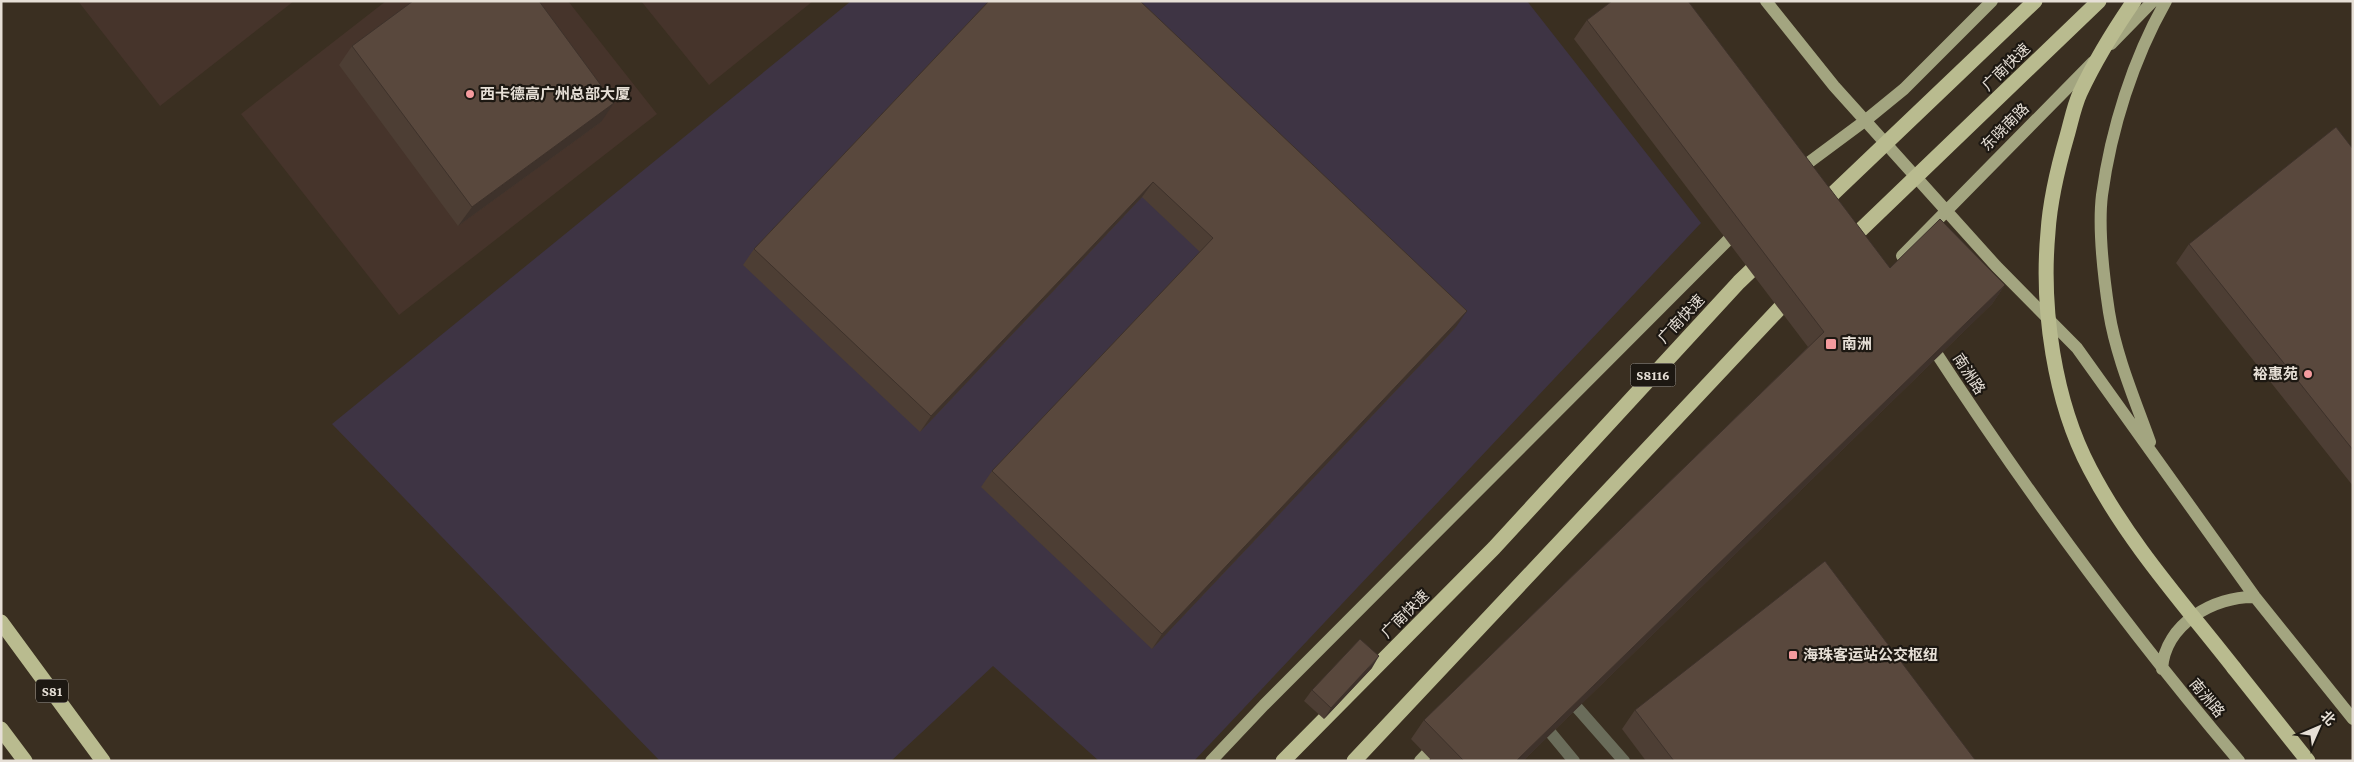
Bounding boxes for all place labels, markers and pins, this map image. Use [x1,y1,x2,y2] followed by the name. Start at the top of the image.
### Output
[480,85,630,102] place label: 西卡德高广州总部大厦
[464,88,476,100] marker: 西卡德高广州总部大厦
[1842,336,1872,352] place label: 南洲
[1824,337,1838,351] marker: 南洲
[2253,366,2298,382] place label: 裕惠苑
[2302,368,2314,380] marker: 裕惠苑
[1803,647,1938,663] place label: 海珠客运站公交枢纽
[1787,649,1799,661] marker: 海珠客运站公交枢纽

